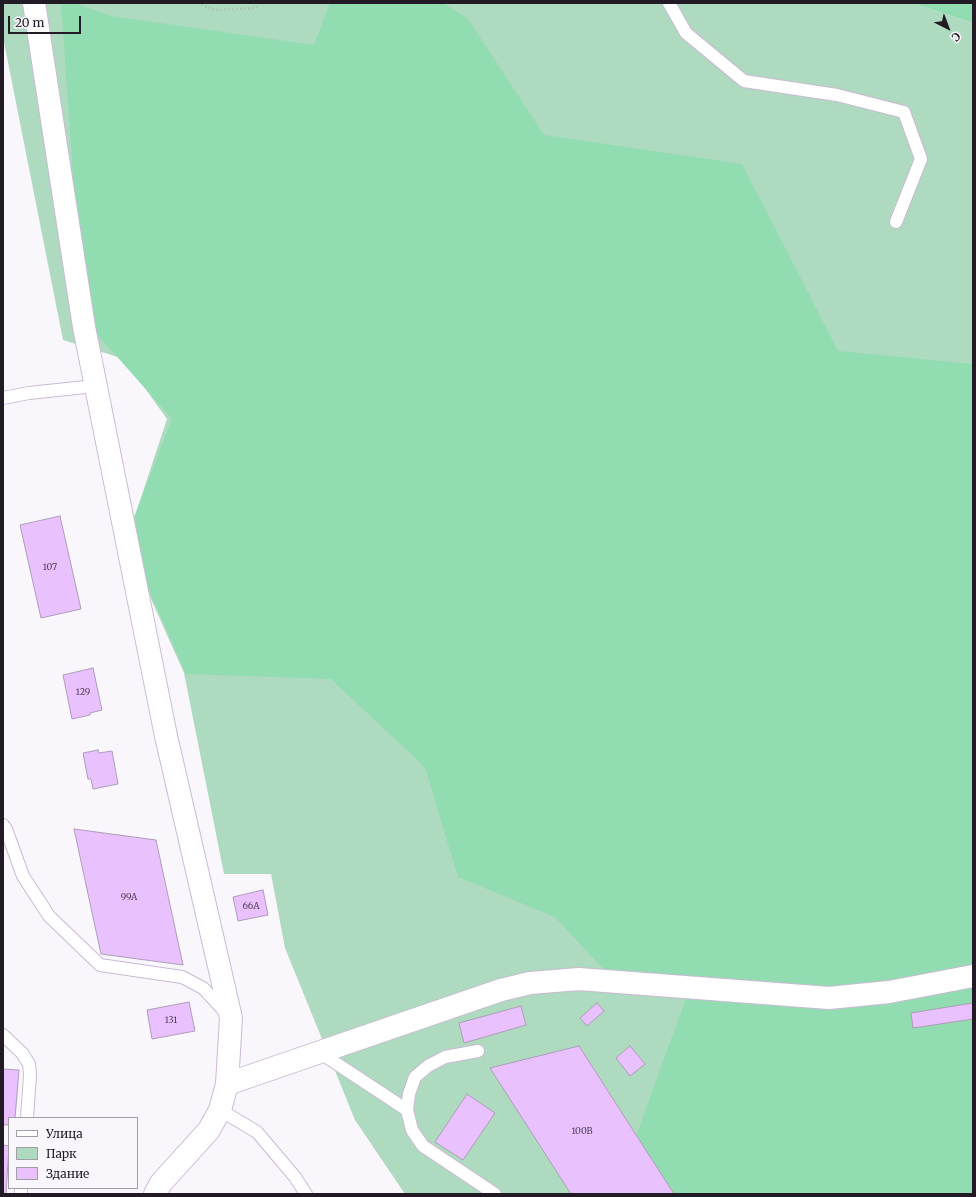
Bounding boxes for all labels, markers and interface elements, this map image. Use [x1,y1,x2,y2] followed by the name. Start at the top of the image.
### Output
[10,8,83,34] scale bar
[928,8,968,48] north arrow
[15,15,44,30] text: 20 m
[949,29,963,45] text: С
[43,562,57,572] house number: 107
[76,687,90,697] house number: 129
[121,892,137,902] house number: 99А
[242,901,260,911] house number: 66А
[165,1015,177,1025] house number: 131
[8,1117,138,1189] legend
[46,1126,83,1141] text: Улица
[571,1126,593,1136] house number: 100В
[46,1146,77,1161] text: Парк
[46,1166,89,1181] text: Здание

